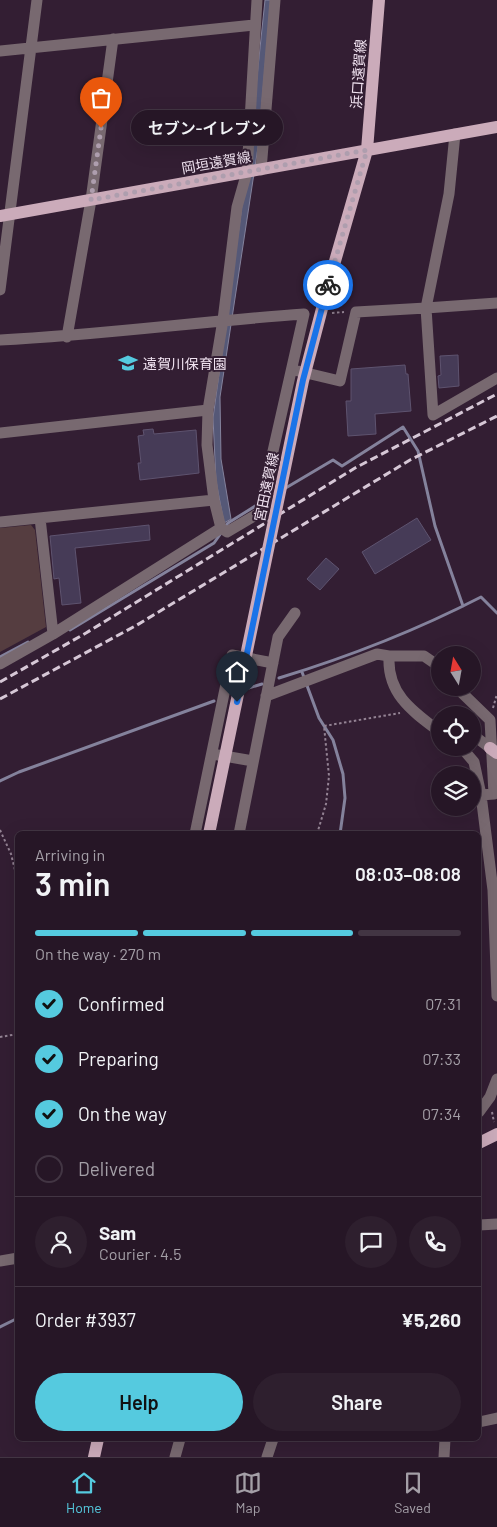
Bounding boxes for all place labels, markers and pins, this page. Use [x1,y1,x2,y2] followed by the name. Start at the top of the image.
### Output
[80,77,122,128] pin
[131,110,284,146] callout: セブン-イレブン
[117,352,139,374] school or university icon: 遠賀川保育園
[143,355,227,372] place label: 遠賀川保育園
[216,651,258,702] pin

